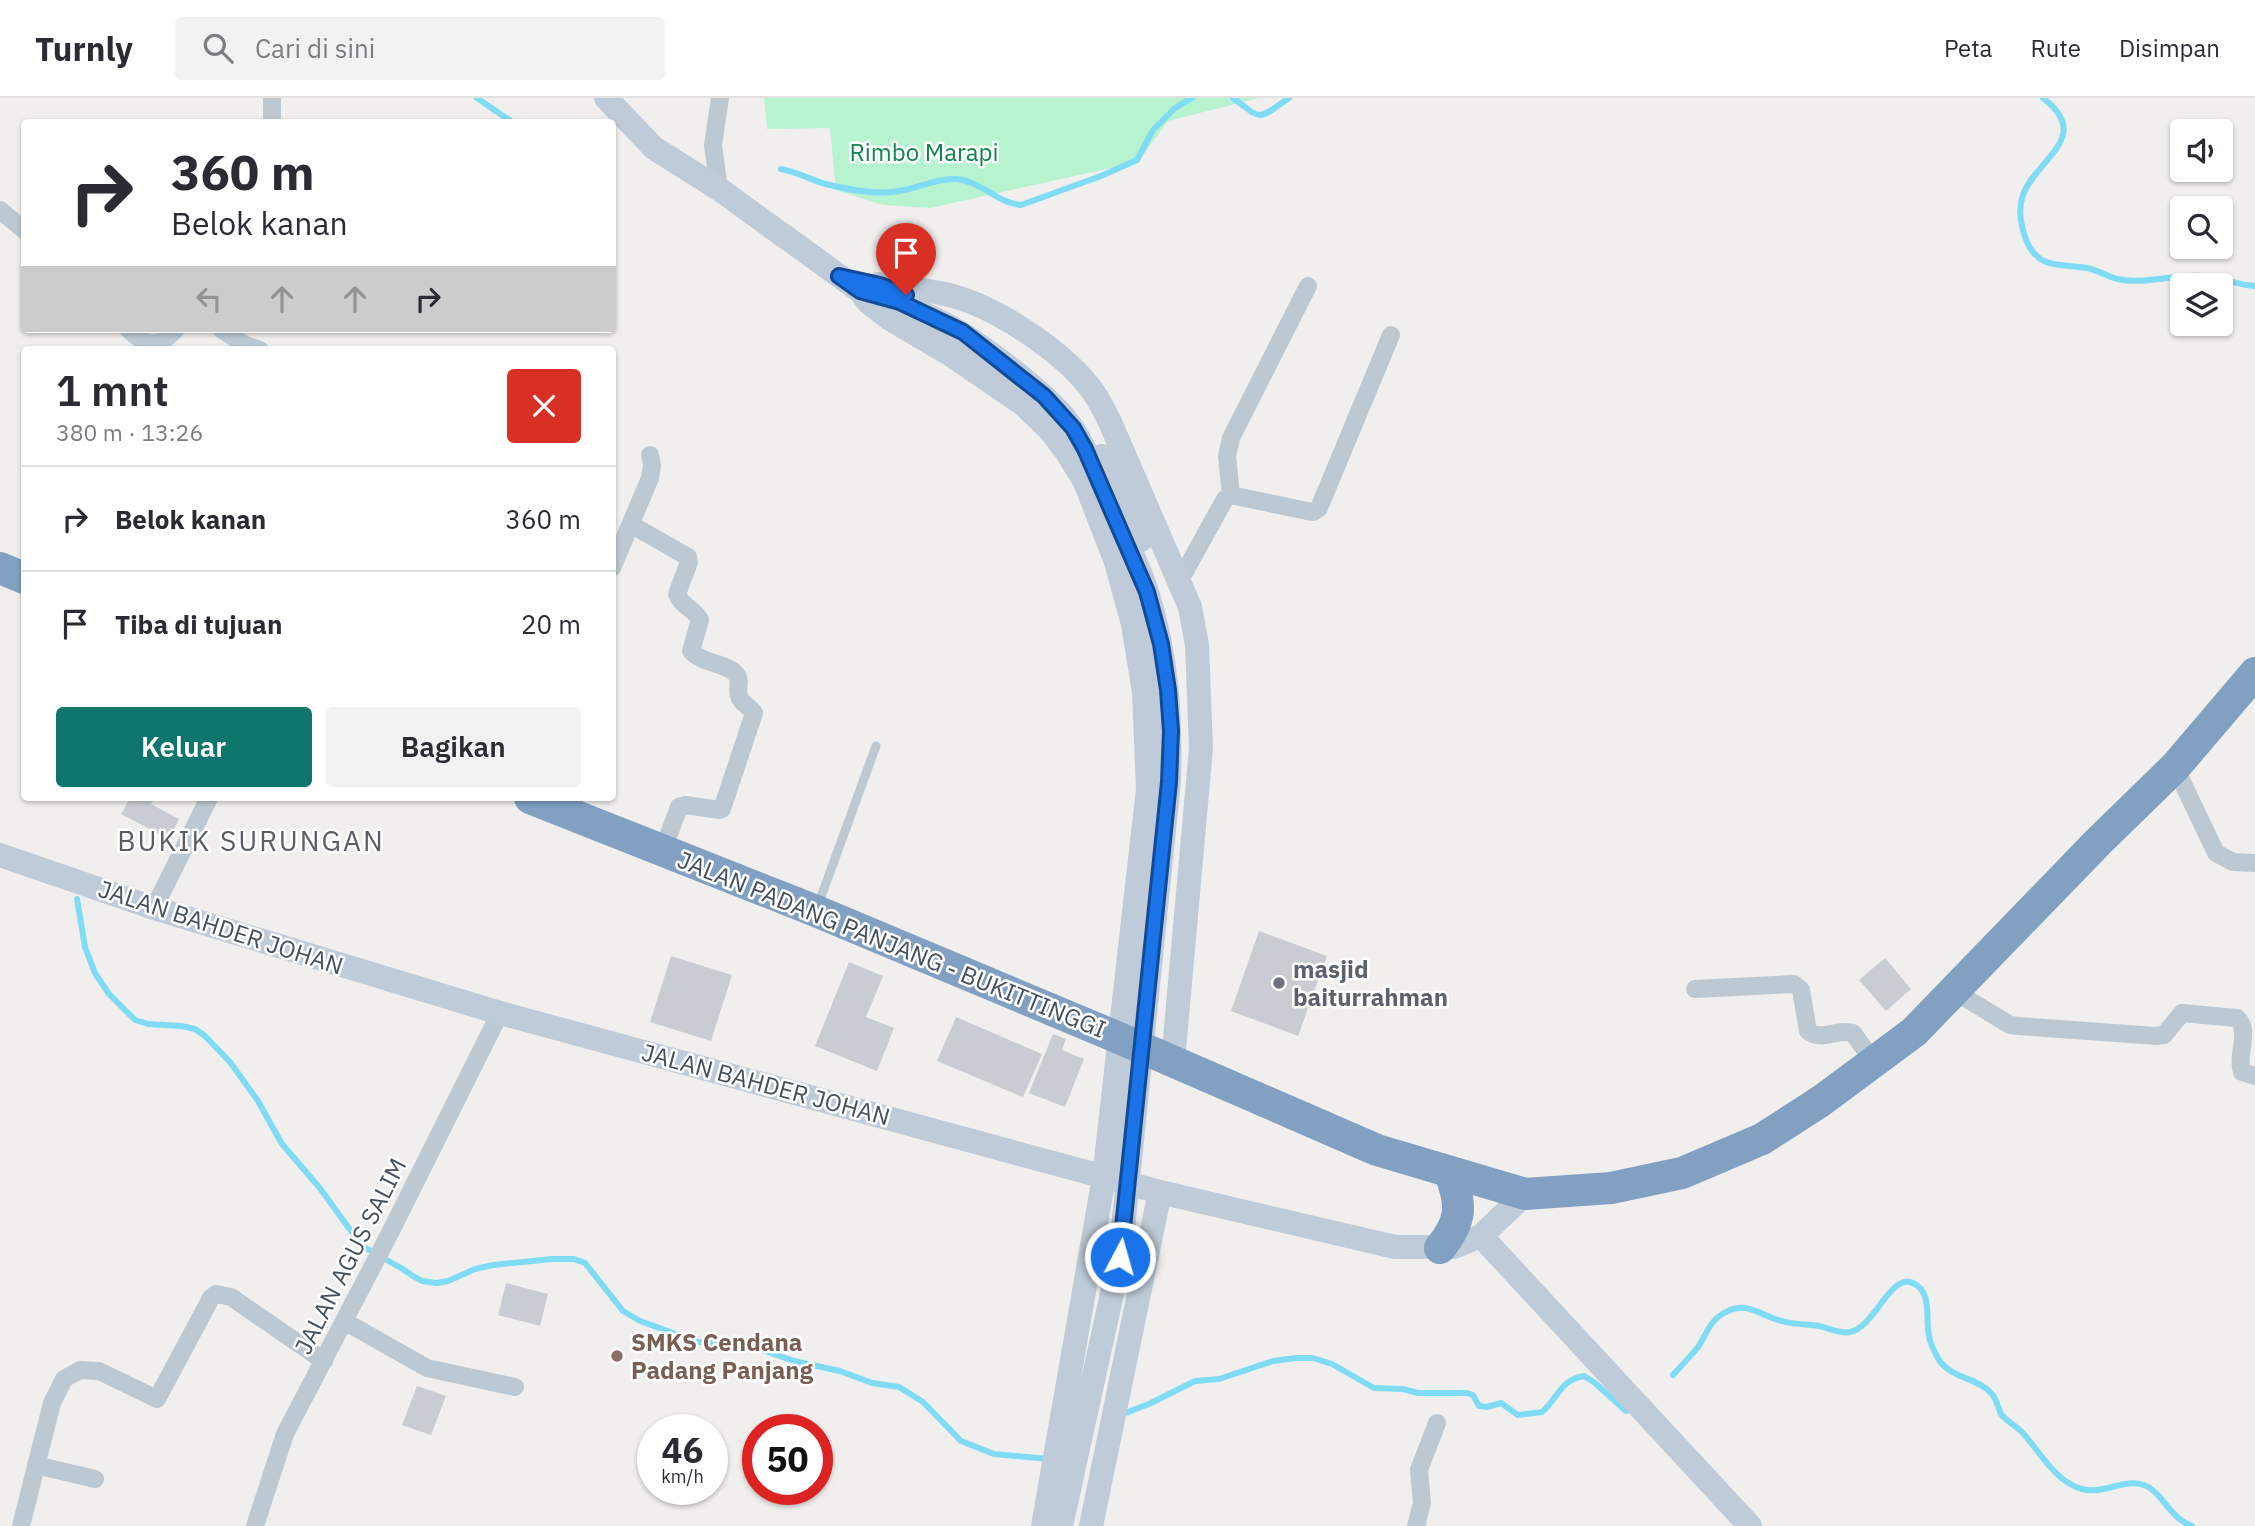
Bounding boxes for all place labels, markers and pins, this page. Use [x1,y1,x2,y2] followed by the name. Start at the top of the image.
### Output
[876,223,936,295] pin
[1293,953,1448,1013] place label: masjid baiturrahman
[1271,975,1287,991] marker: masjid baiturrahman
[631,1326,814,1386] place label: SMKS Cendana Padang Panjang
[609,1348,625,1364] marker: SMKS Cendana Padang Panjang

